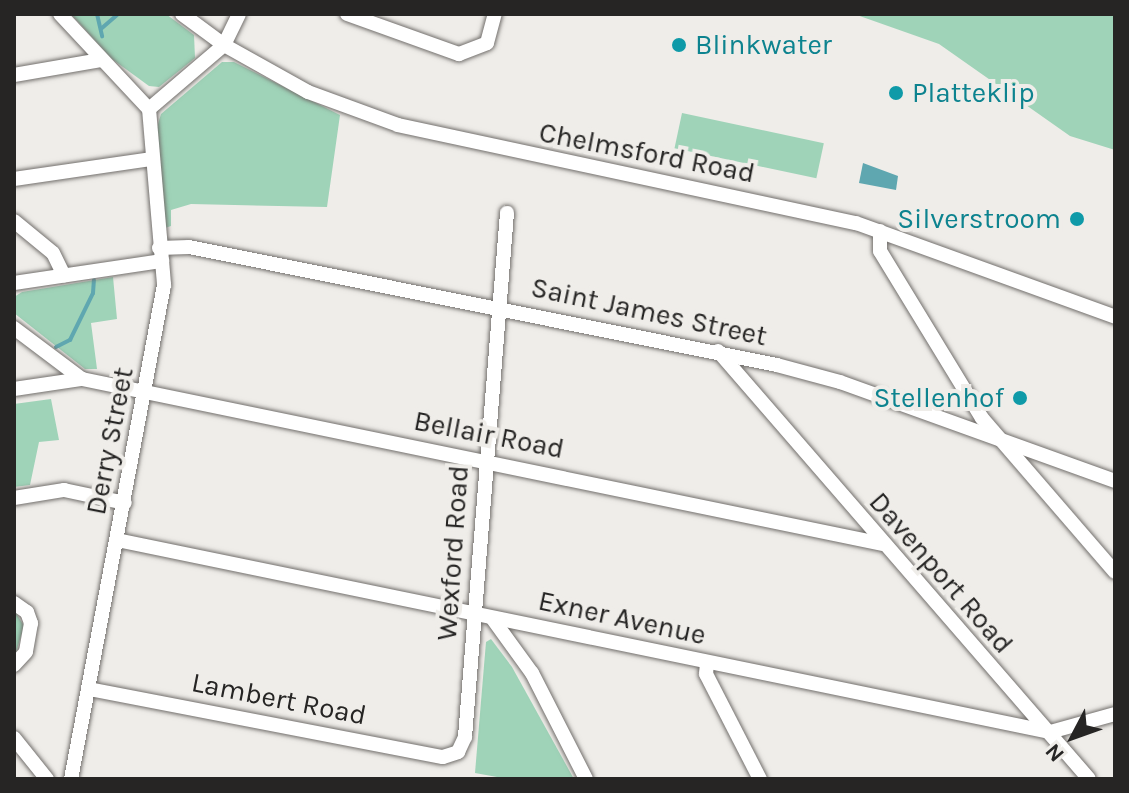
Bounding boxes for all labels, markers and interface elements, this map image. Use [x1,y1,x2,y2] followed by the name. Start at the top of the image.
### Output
[695,28,832,62] place label: Blinkwater
[670,36,688,54] marker: Blinkwater
[912,76,1035,110] place label: Platteklip
[887,84,905,102] marker: Platteklip
[536,116,758,190] street label: Chelmsford Road
[897,202,1061,236] place label: Silverstroom
[1068,210,1086,228] marker: Silverstroom
[528,271,770,353] street label: Saint James Street
[79,364,141,518] street label: Derry Street
[873,381,1004,415] place label: Stellenhof
[1011,389,1029,407] marker: Stellenhof
[411,404,567,466] street label: Bellair Road
[430,464,476,642] street label: Wexford Road
[862,486,1020,660] street label: Davenport Road
[535,584,709,652] street label: Exner Avenue
[189,666,369,732] street label: Lambert Road
[1033,697,1113,777] north arrow
[1040,738,1070,767] text: N

